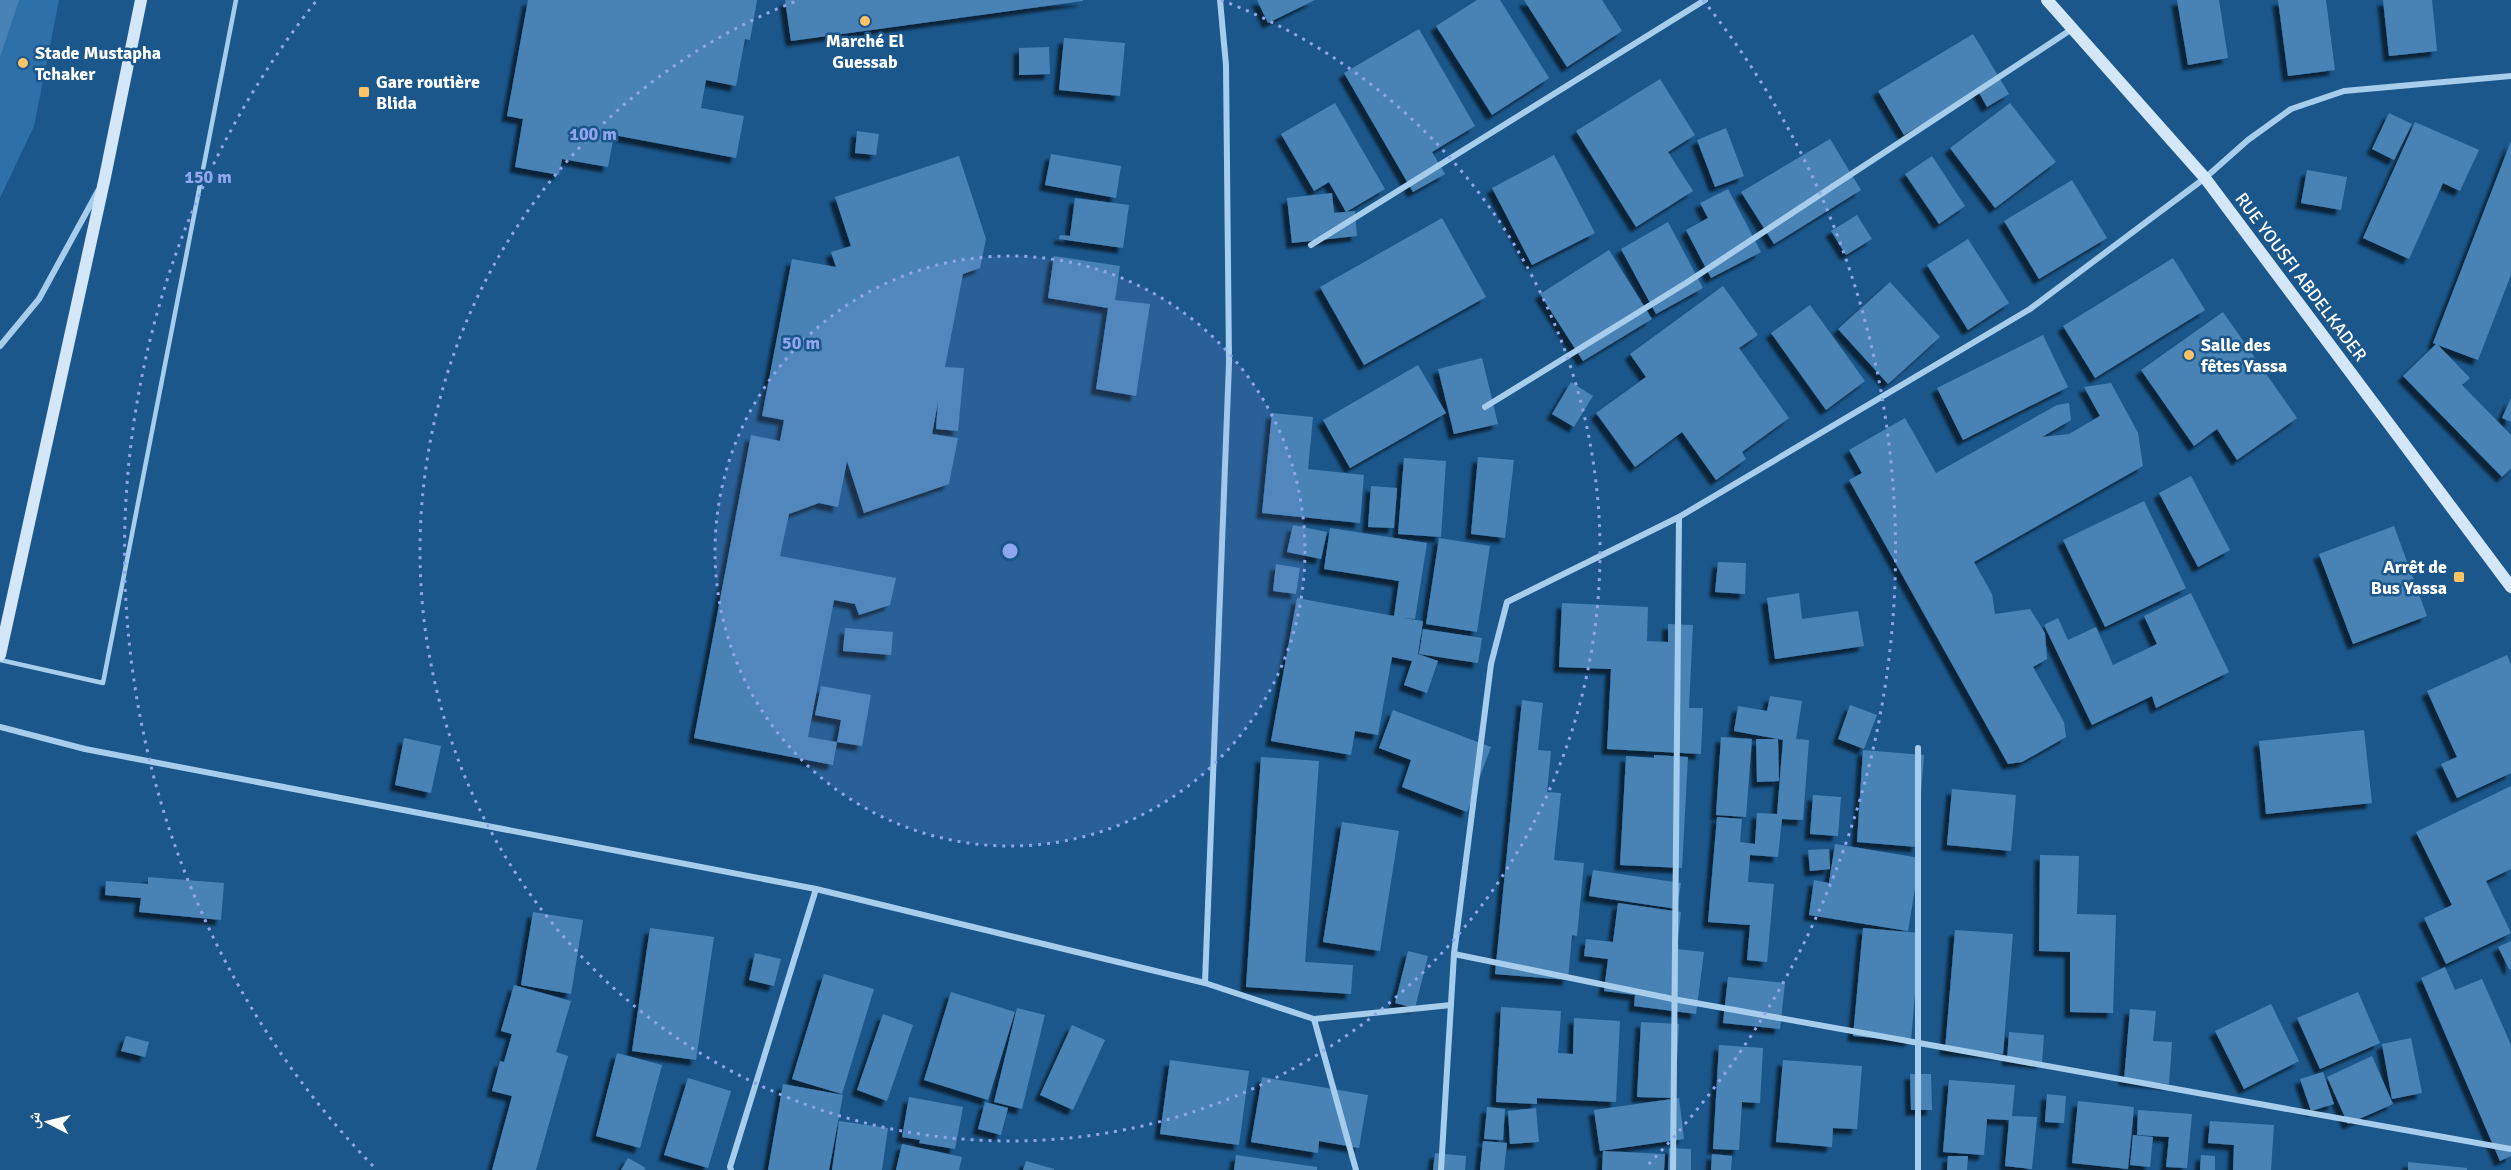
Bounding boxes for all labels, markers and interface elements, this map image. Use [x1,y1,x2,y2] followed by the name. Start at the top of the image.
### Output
[858,14,872,28] marker: Marché El Guessab
[826,30,905,73] place label: Marché El Guessab
[35,42,161,85] place label: Stade Mustapha Tchaker
[16,56,30,70] marker: Stade Mustapha Tchaker
[376,71,480,114] place label: Gare routière Blida
[357,85,371,99] marker: Gare routière Blida
[569,123,617,145] text: 100 m
[184,166,232,188] text: 150 m
[2230,188,2372,366] street label: RUE YOUSFI ABDELKADER
[782,332,820,354] text: 50 m
[2200,334,2287,377] place label: Salle des fêtes Yassa
[2182,348,2196,362] marker: Salle des fêtes Yassa
[1000,541,1020,561] centre of rings
[2371,556,2447,599] place label: Arrêt de Bus Yassa
[2452,570,2466,584] marker: Arrêt de Bus Yassa
[18,1092,78,1152] north arrow
[23,1111,45,1130] text: ش

